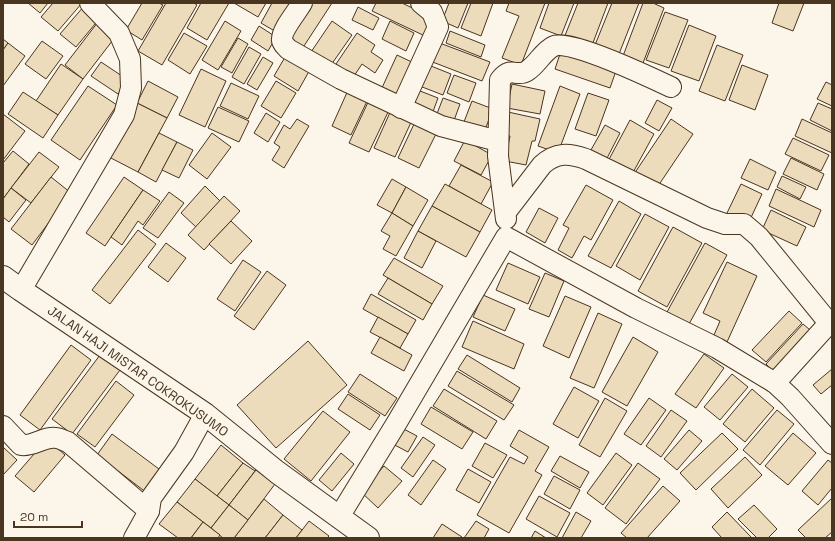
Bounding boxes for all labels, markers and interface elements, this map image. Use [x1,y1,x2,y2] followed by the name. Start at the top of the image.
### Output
[44,302,232,440] street label: JALAN HAJI MISTAR COKROKUSUMO
[14,503,82,529] scale bar
[20,509,48,525] text: 20 m

